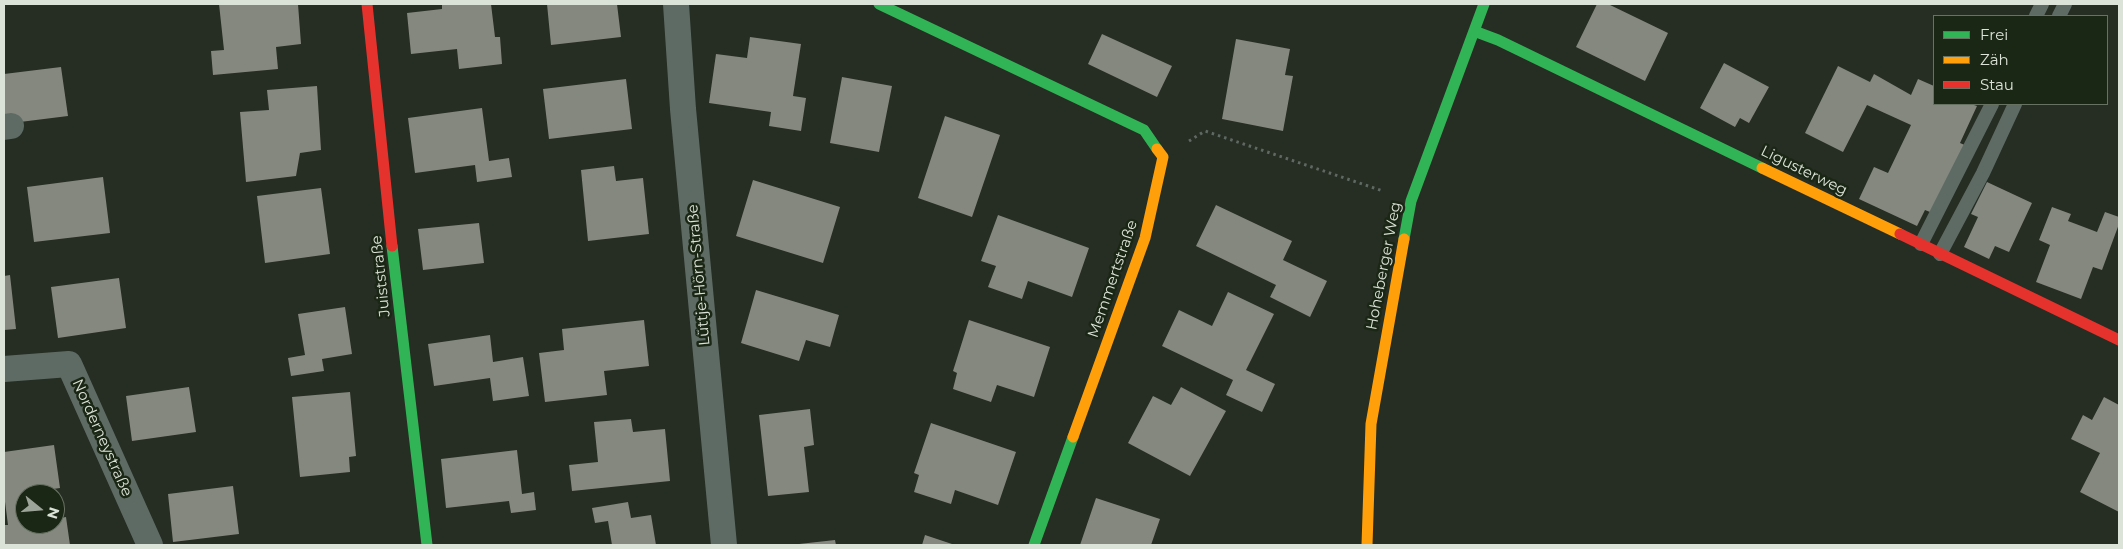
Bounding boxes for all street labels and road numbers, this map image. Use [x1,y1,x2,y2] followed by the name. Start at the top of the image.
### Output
[1758,142,1850,200] street label: Ligusterweg
[1363,200,1405,332] street label: Hoheberger Weg
[684,204,714,346] street label: Lüttje-Hörn-Straße
[1084,218,1142,340] street label: Memmertstraße
[368,234,394,318] street label: Juiststraße
[68,377,136,499] street label: Norderneystraße

